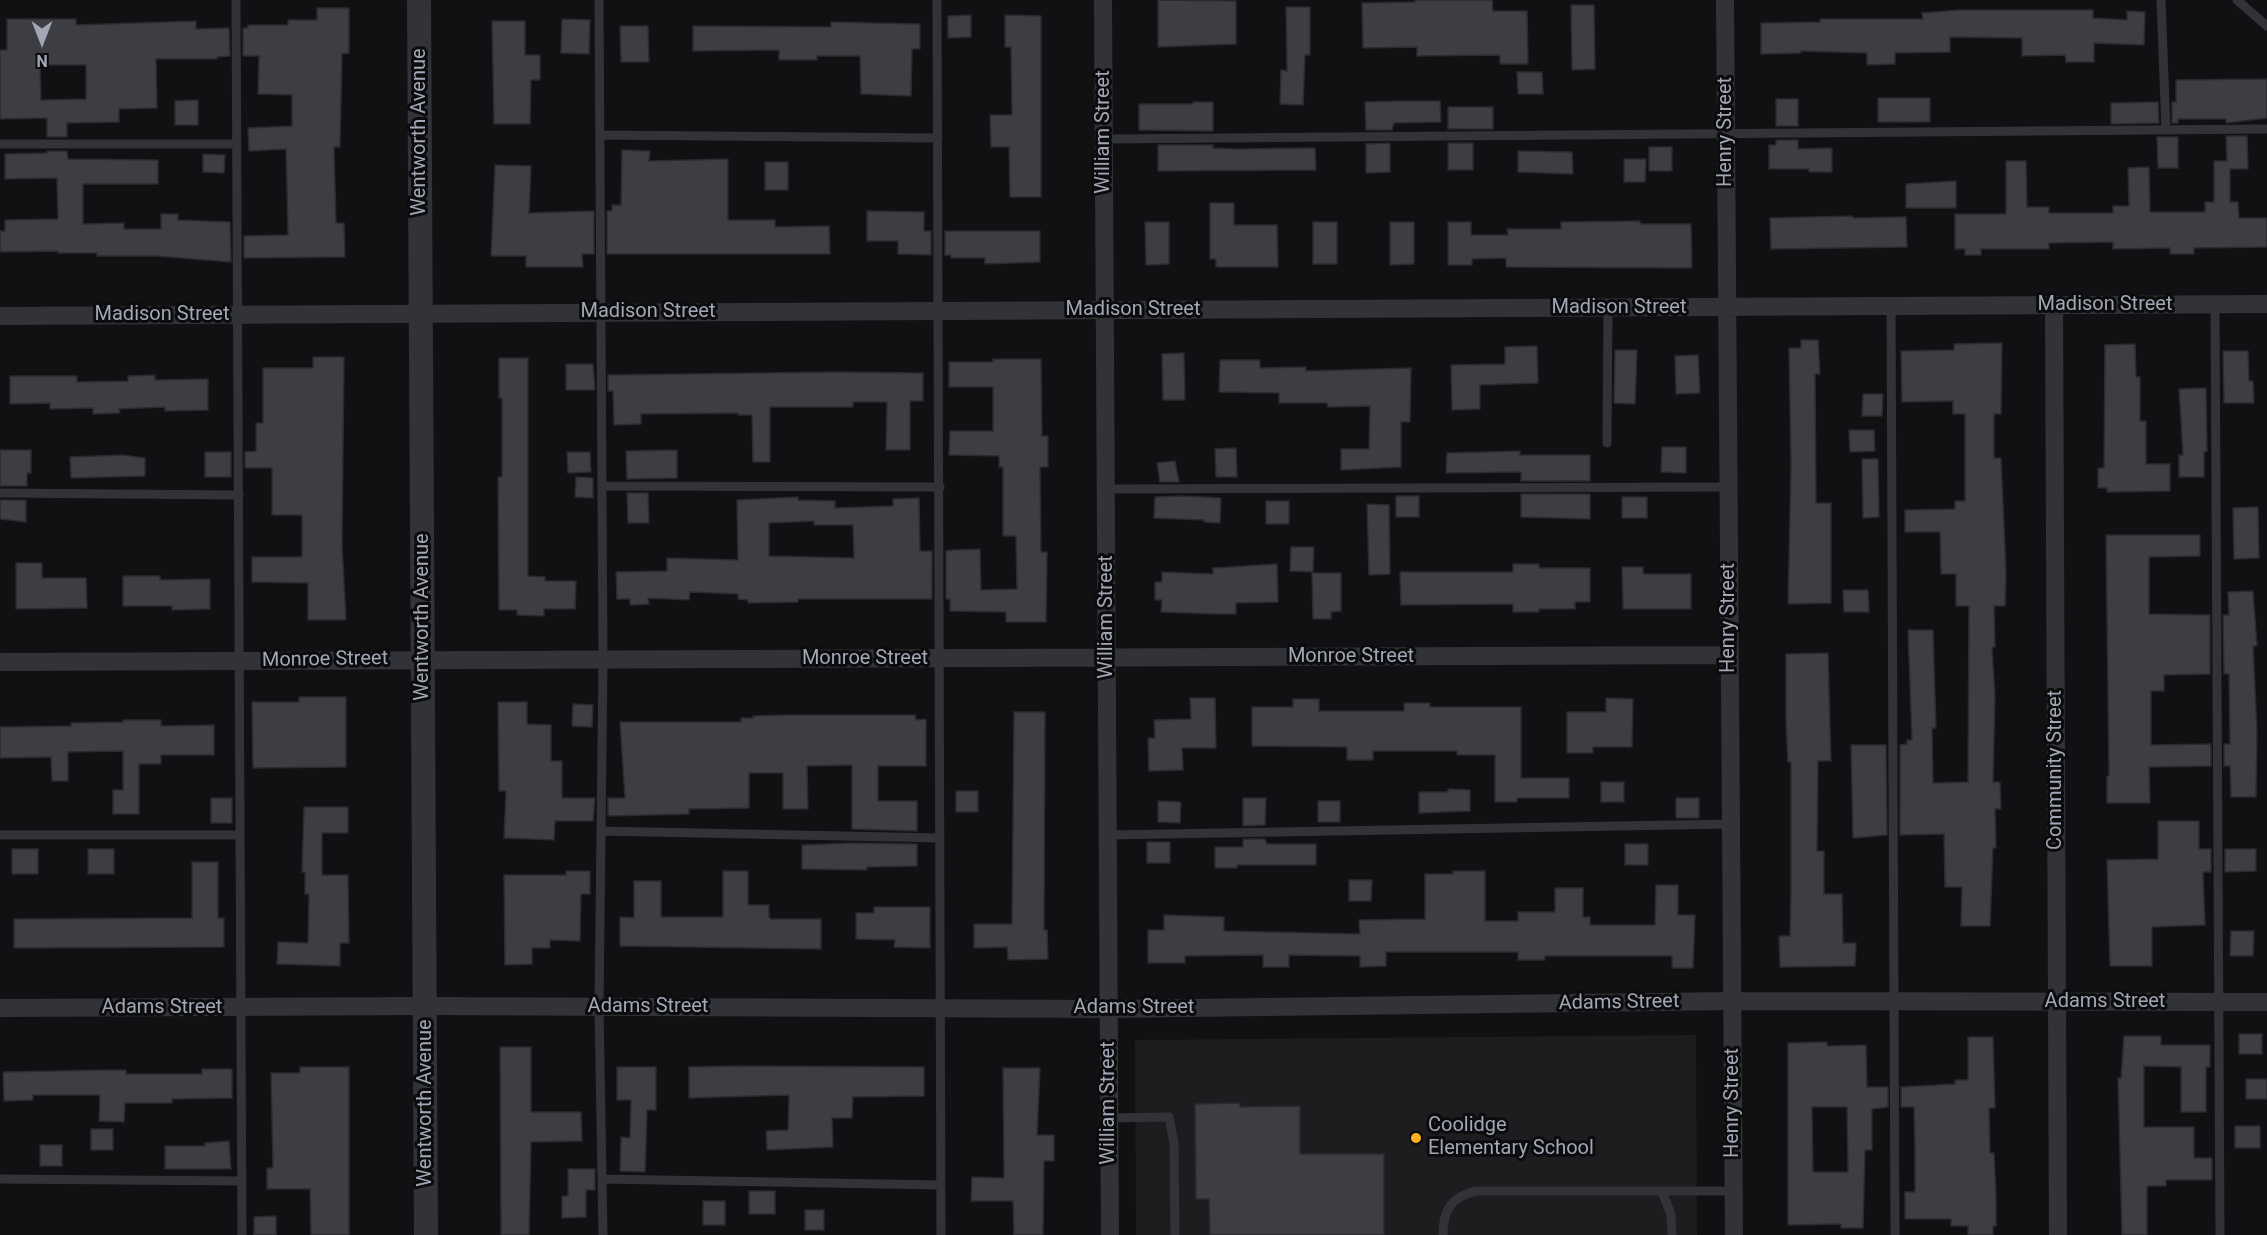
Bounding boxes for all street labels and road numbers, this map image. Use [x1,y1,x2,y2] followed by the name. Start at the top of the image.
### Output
[408,48,432,216] street label: Wentworth Avenue
[1092,70,1116,194] street label: William Street
[1714,77,1738,187] street label: Henry Street
[2038,293,2172,317] street label: Madison Street
[1552,296,1686,320] street label: Madison Street
[1066,298,1200,322] street label: Madison Street
[581,300,715,324] street label: Madison Street
[95,303,229,327] street label: Madison Street
[411,533,435,701] street label: Wentworth Avenue
[1095,555,1119,679] street label: William Street
[1717,563,1741,673] street label: Henry Street
[1288,645,1414,669] street label: Monroe Street
[262,647,388,673] street label: Monroe Street
[802,647,928,671] street label: Monroe Street
[2044,690,2068,850] street label: Community Street
[1558,990,1680,1016] street label: Adams Street
[2045,990,2165,1014] street label: Adams Street
[588,995,708,1019] street label: Adams Street
[102,996,222,1020] street label: Adams Street
[1074,996,1194,1020] street label: Adams Street
[414,1019,438,1187] street label: Wentworth Avenue
[1097,1041,1121,1165] street label: William Street
[1721,1048,1745,1158] street label: Henry Street

